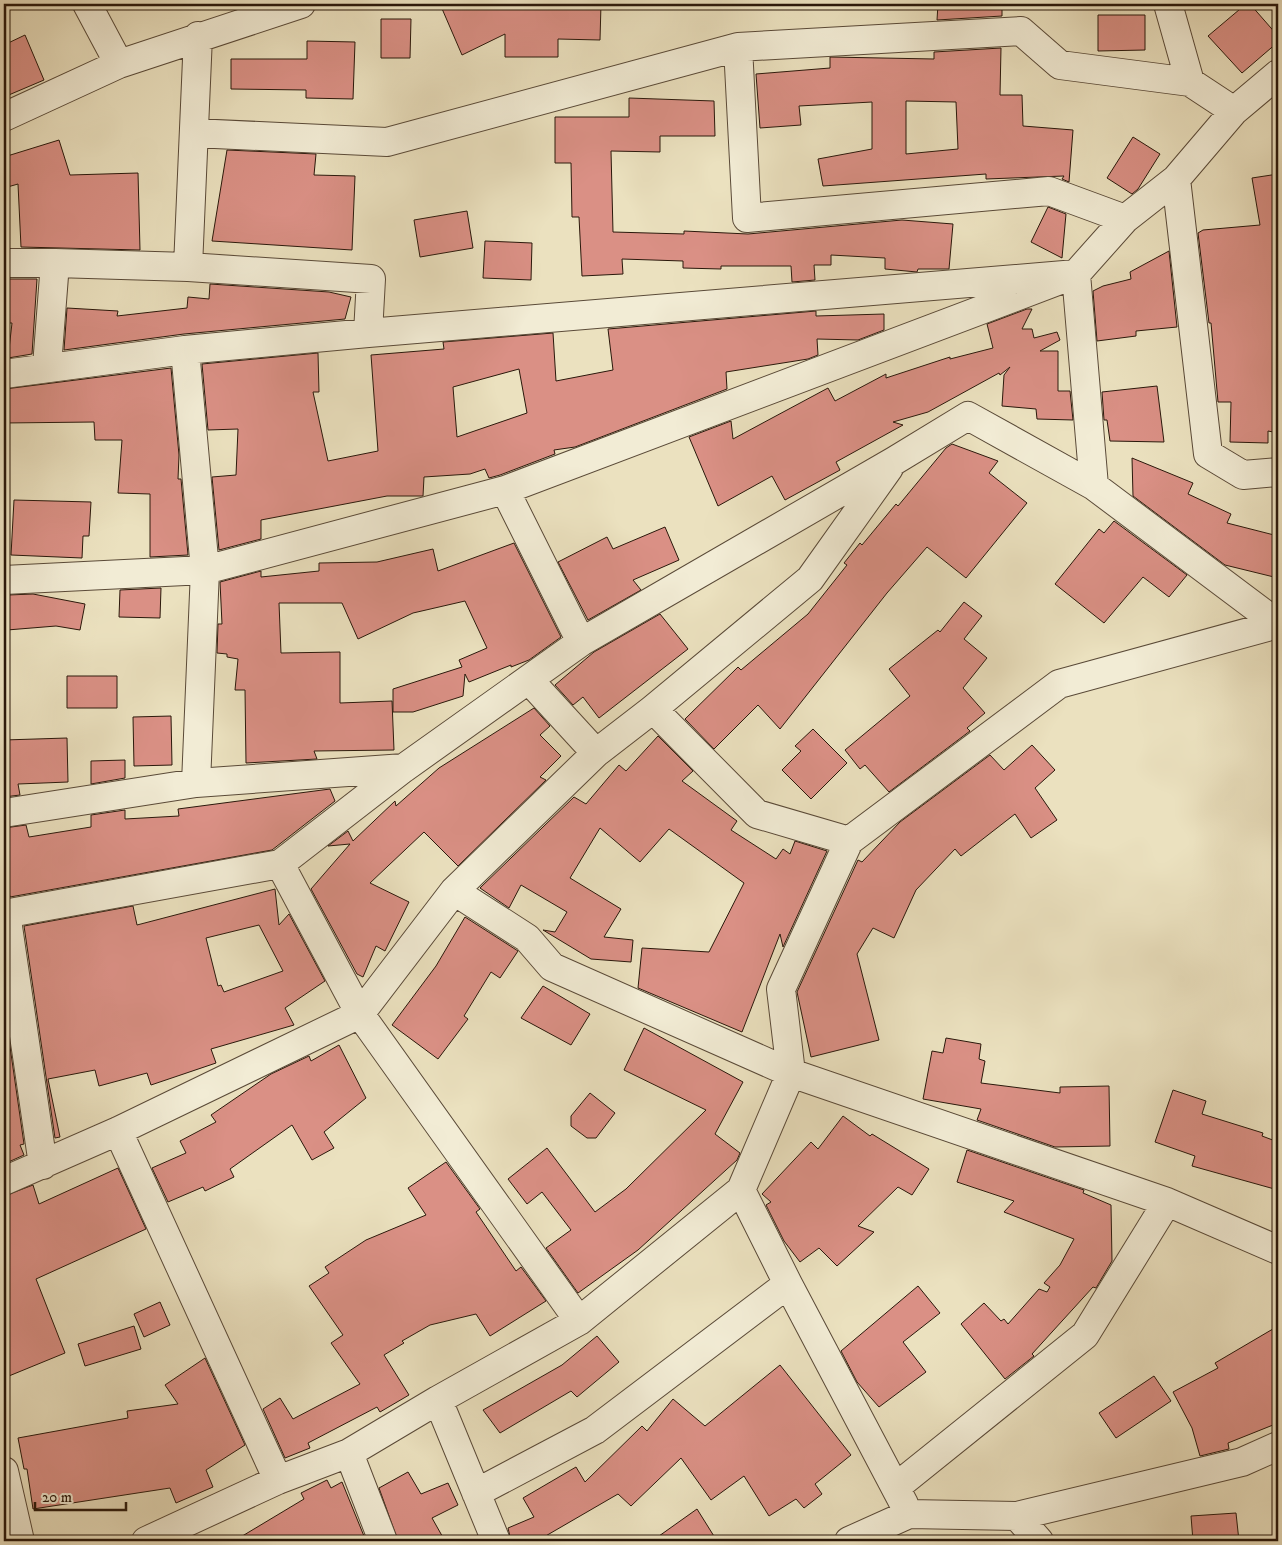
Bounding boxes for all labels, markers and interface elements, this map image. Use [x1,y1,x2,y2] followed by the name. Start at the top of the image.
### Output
[35,1480,126,1512] scale bar
[42,1488,72,1507] text: 20 m

